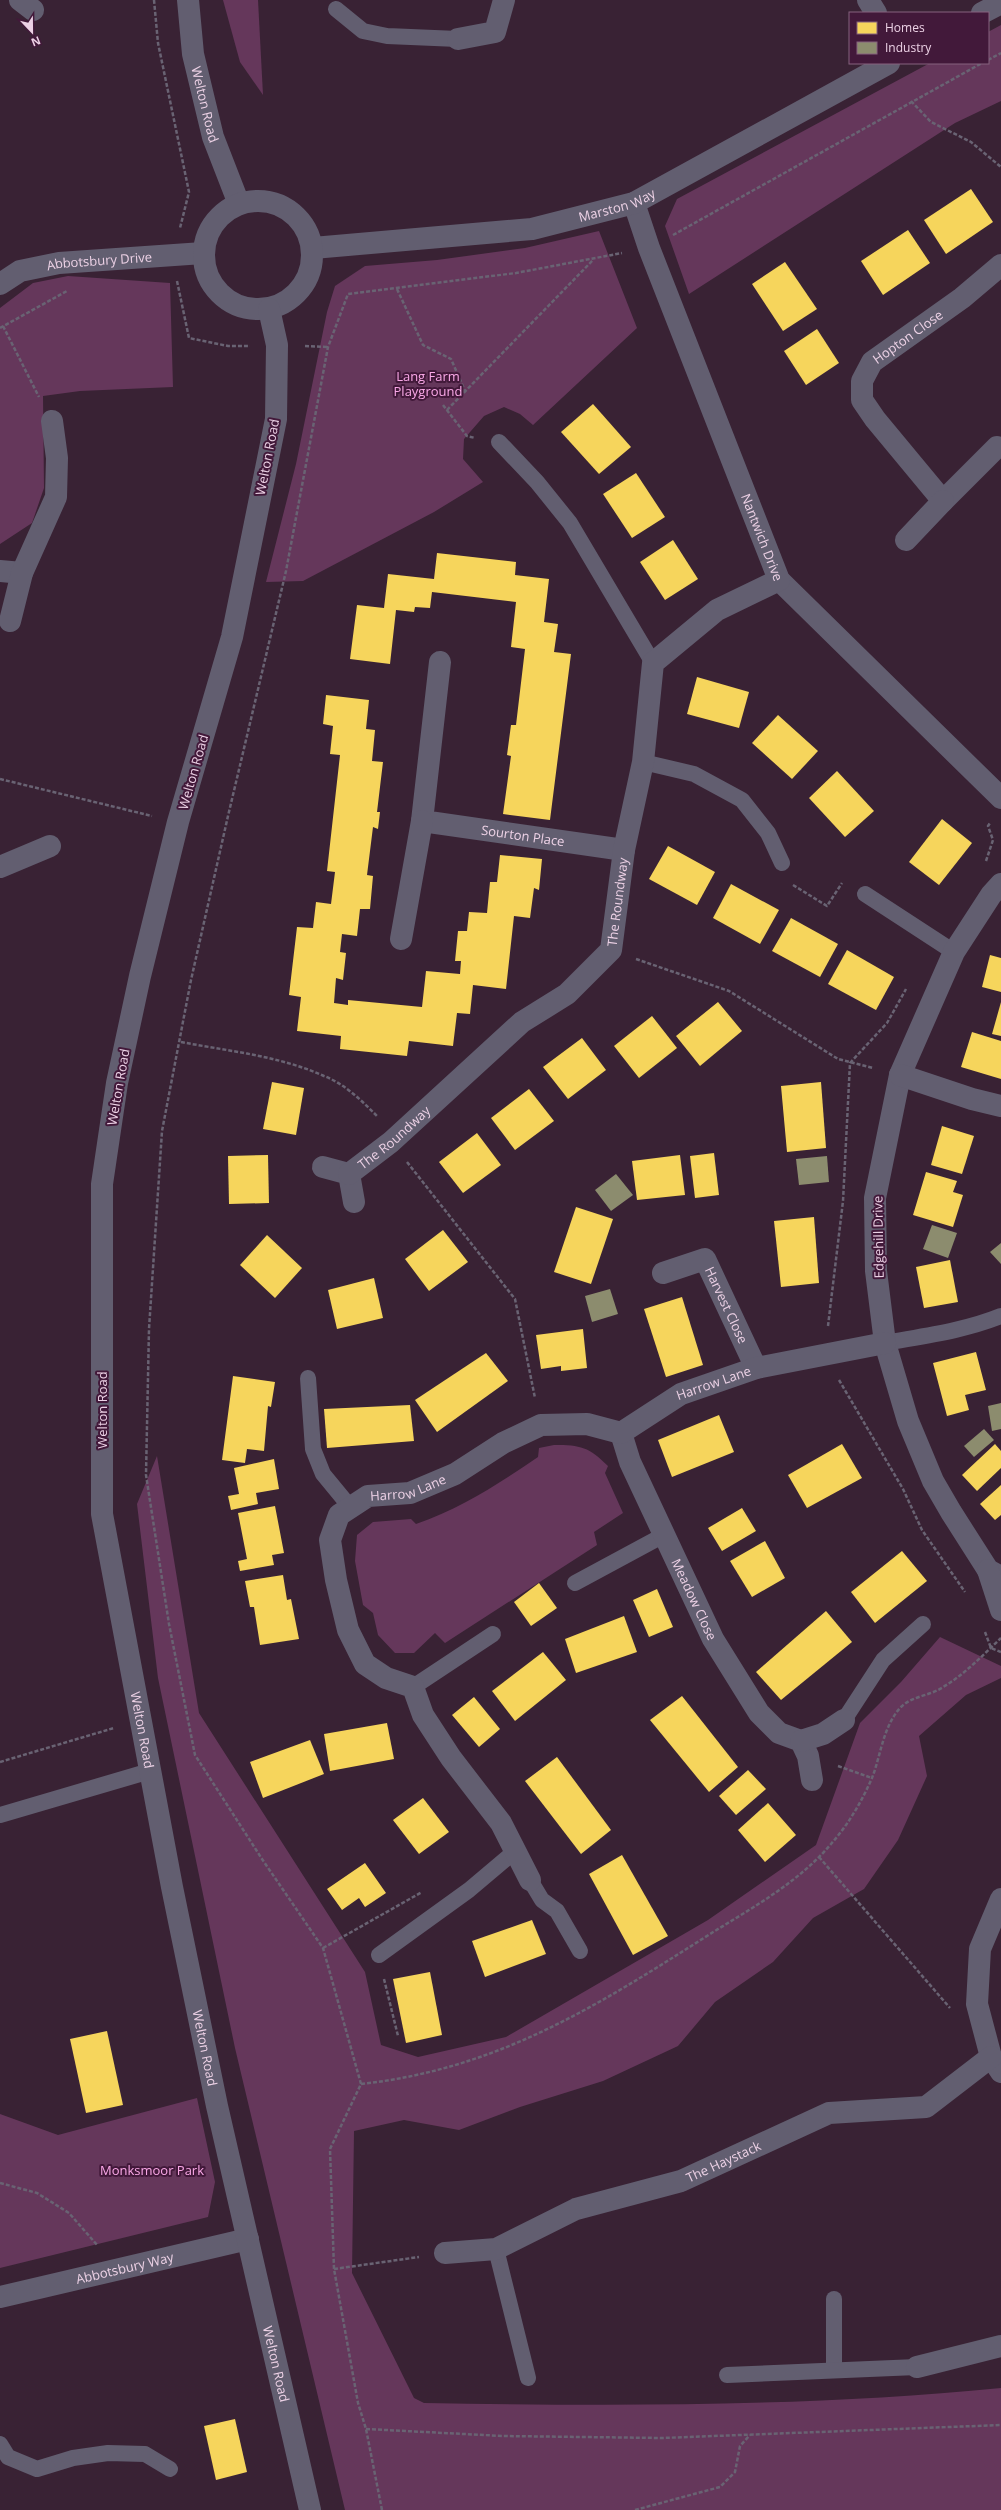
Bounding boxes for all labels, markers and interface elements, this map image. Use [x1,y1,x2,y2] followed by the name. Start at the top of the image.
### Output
[12,12,52,52] north arrow
[849,12,989,64] legend
[885,19,925,36] text: Homes
[29,33,43,50] text: N
[885,39,932,56] text: Industry
[187,65,223,145] street label: Welton Road
[576,184,659,226] street label: Marston Way
[45,248,153,274] street label: Abbotsbury Drive
[869,306,946,368] street label: Hopton Close
[394,367,462,400] park label: Lang Farm Playground
[251,417,283,497] street label: Welton Road
[737,491,787,584] street label: Nantwich Drive
[174,732,212,812] street label: Welton Road
[480,821,566,850] street label: Sourton Place
[603,856,632,948] street label: The Roundway
[102,1047,134,1127] street label: Welton Road
[354,1101,434,1173] street label: The Roundway
[868,1196,888,1278] street label: Edgehill Drive
[701,1264,752,1346] street label: Harvest Close
[674,1361,753,1404] street label: Harrow Lane
[93,1371,111,1449] street label: Welton Road
[369,1470,449,1505] street label: Harrow Lane
[667,1555,721,1643] street label: Meadow Close
[127,1690,159,1770] street label: Welton Road
[188,2008,222,2088] street label: Welton Road
[683,2136,764,2186] street label: The Haystack
[100,2161,204,2179] park label: Monksmoor Park
[74,2248,176,2288] street label: Abbotsbury Way
[259,2324,294,2404] street label: Welton Road

